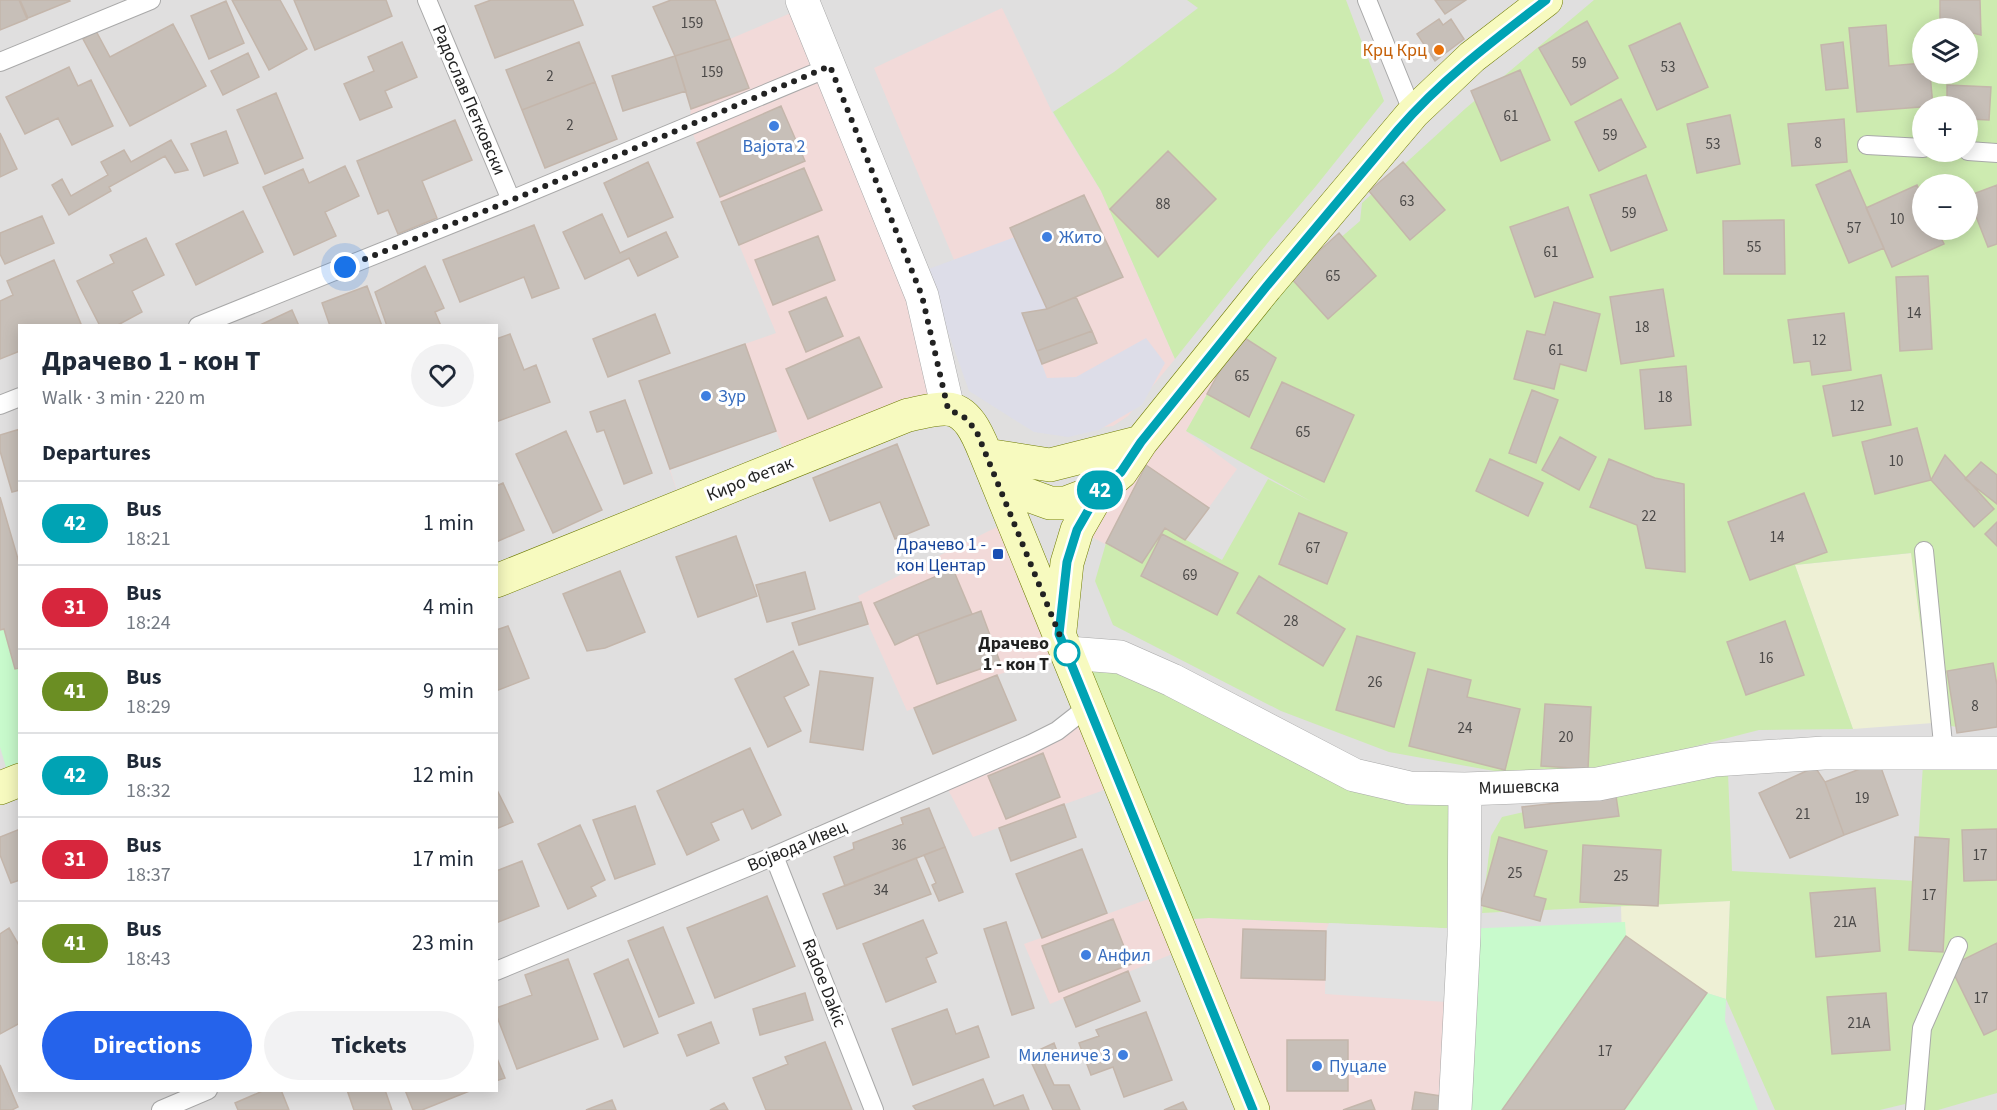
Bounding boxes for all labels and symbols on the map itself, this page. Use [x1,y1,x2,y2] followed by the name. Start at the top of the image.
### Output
[681,13,703,34] house number: 159
[426,21,512,179] street label: Радослав Петковски
[1362,38,1427,63] place label: Крц Крц
[1432,43,1446,57] marker: Крц Крц
[1572,53,1586,74] house number: 59
[1661,57,1675,78] house number: 53
[701,62,723,83] house number: 159
[546,66,554,87] house number: 2
[1504,106,1518,127] house number: 61
[566,115,574,136] house number: 2
[767,119,781,133] marker: Вајота 2
[1603,125,1617,146] house number: 59
[1814,133,1822,154] house number: 8
[742,134,806,159] place label: Вајота 2
[1706,134,1720,155] house number: 53
[1400,191,1414,212] house number: 63
[1156,194,1170,215] house number: 88
[1622,203,1636,224] house number: 59
[1890,209,1904,230] house number: 10
[1847,218,1861,239] house number: 57
[1059,225,1102,250] place label: Жито
[1040,230,1054,244] marker: Жито
[1747,237,1761,258] house number: 55
[1544,242,1558,263] house number: 61
[330,252,360,282] your location
[1326,266,1340,287] house number: 65
[1907,303,1922,324] house number: 14
[1635,317,1649,338] house number: 18
[1812,330,1826,351] house number: 12
[1549,340,1563,361] house number: 61
[1235,366,1249,387] house number: 65
[718,384,746,409] place label: Зур
[1658,387,1672,408] house number: 18
[699,389,713,403] marker: Зур
[1850,396,1864,417] house number: 12
[1296,422,1310,443] house number: 65
[703,450,797,508] street label: Киро Фетак
[1889,451,1903,472] house number: 10
[1073,470,1127,510] line badge: 42
[1642,506,1656,527] house number: 22
[1770,527,1785,548] house number: 14
[896,532,986,578] place label: Драчево 1 - кон Центар
[1306,538,1320,559] house number: 67
[991,547,1005,561] marker: Драчево 1 - кон Центар
[1183,565,1197,586] house number: 69
[1284,611,1298,632] house number: 28
[978,631,1049,677] place label: Драчево 1 - кон T
[1054,640,1080,666] marker: Драчево 1 - кон T
[1759,648,1773,669] house number: 16
[1368,672,1382,693] house number: 26
[1971,696,1979,717] house number: 8
[1458,718,1473,739] house number: 24
[1559,727,1573,748] house number: 20
[1478,773,1560,801] street label: Мишевска
[1855,788,1869,809] house number: 19
[1796,804,1810,825] house number: 21
[743,814,851,878] street label: Војвода Ивец
[892,835,906,856] house number: 36
[1973,845,1987,866] house number: 17
[1508,863,1522,884] house number: 25
[1614,866,1628,887] house number: 25
[874,880,889,901] house number: 34
[1922,885,1936,906] house number: 17
[1833,912,1857,933] house number: 21А
[796,935,852,1031] street label: Radoe Dakic
[1098,943,1151,968] place label: Анфил
[1079,948,1093,962] marker: Анфил
[1974,988,1988,1009] house number: 17
[1847,1013,1871,1034] house number: 21А
[1598,1041,1612,1062] house number: 17
[1018,1043,1111,1068] place label: Милениче 3
[1116,1048,1130,1062] marker: Милениче 3
[1329,1054,1387,1079] place label: Пуцале
[1310,1059,1324,1073] marker: Пуцале

